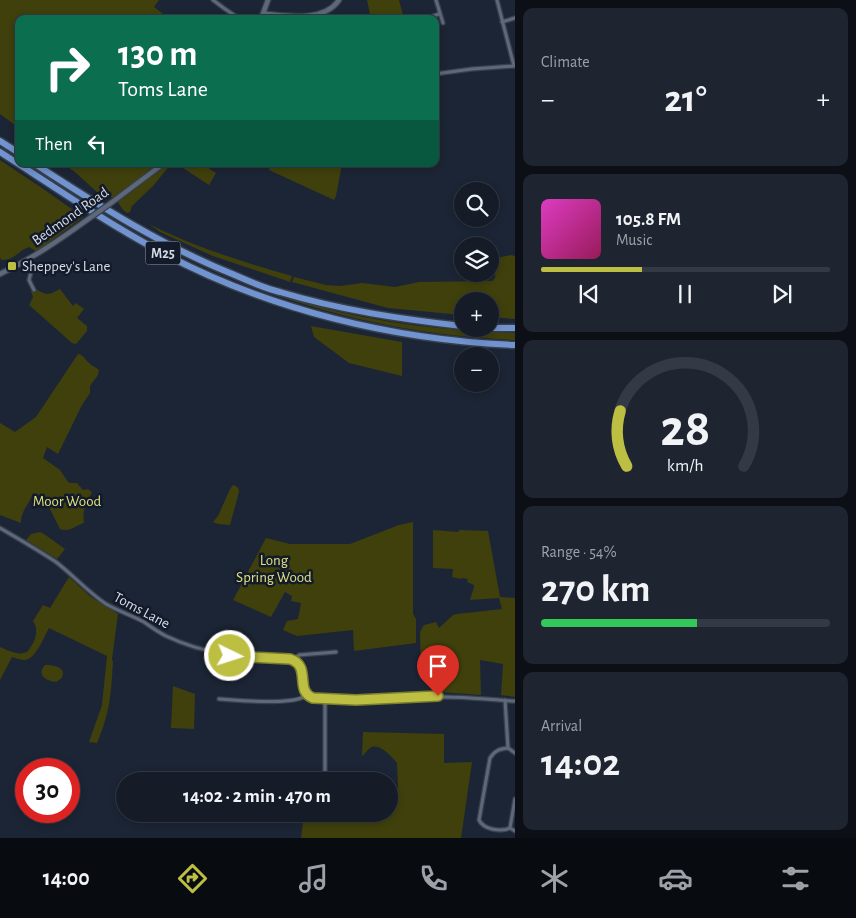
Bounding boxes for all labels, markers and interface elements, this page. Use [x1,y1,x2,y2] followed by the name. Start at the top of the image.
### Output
[35,35,100,100] icon: right
[118,37,197,72] text: 130 m
[541,54,590,70] text: Climate
[118,78,208,100] text: Toms Lane
[664,81,707,119] text: 21°
[541,86,554,114] text: −
[817,86,830,114] text: +
[83,130,111,158] icon: left
[35,135,73,154] text: Then
[454,182,499,392] map controls
[454,182,499,227] button: search
[29,184,111,248] street label: Bedmond Road
[616,210,681,229] text: 105.8 FM
[616,232,652,248] text: Music
[454,237,499,282] button: layers
[146,242,180,264] road number: M25
[22,259,111,274] place label: Sheppey's Lane
[6,260,18,272] marker: Sheppey's Lane
[575,280,603,308] icon: previous
[671,280,699,308] icon: pause
[768,280,796,308] icon: next
[454,292,499,337] button: +
[454,347,499,392] button: −
[660,403,711,455] text: 28
[667,457,704,475] text: km/h
[33,494,102,509] park label: Moor Wood
[541,544,617,560] text: Range · 54%
[236,553,312,585] park label: Long Spring Wood
[541,571,650,609] text: 270 km
[111,589,172,631] street label: Toms Lane
[203,629,255,681] position arrow
[417,645,459,696] pin
[424,652,452,680] icon: arrive
[541,718,582,734] text: Arrival
[541,745,620,783] text: 14:02
[15,758,80,823] speed limit sign: 30
[183,787,331,806] text: 14:02 · 2 min · 470 m
[175,861,210,896] icon: directions
[296,861,331,896] icon: music
[416,861,451,896] icon: phone
[537,861,572,896] icon: climate
[658,861,693,896] icon: car
[778,861,813,896] icon: filters
[43,867,90,889] text: 14:00

